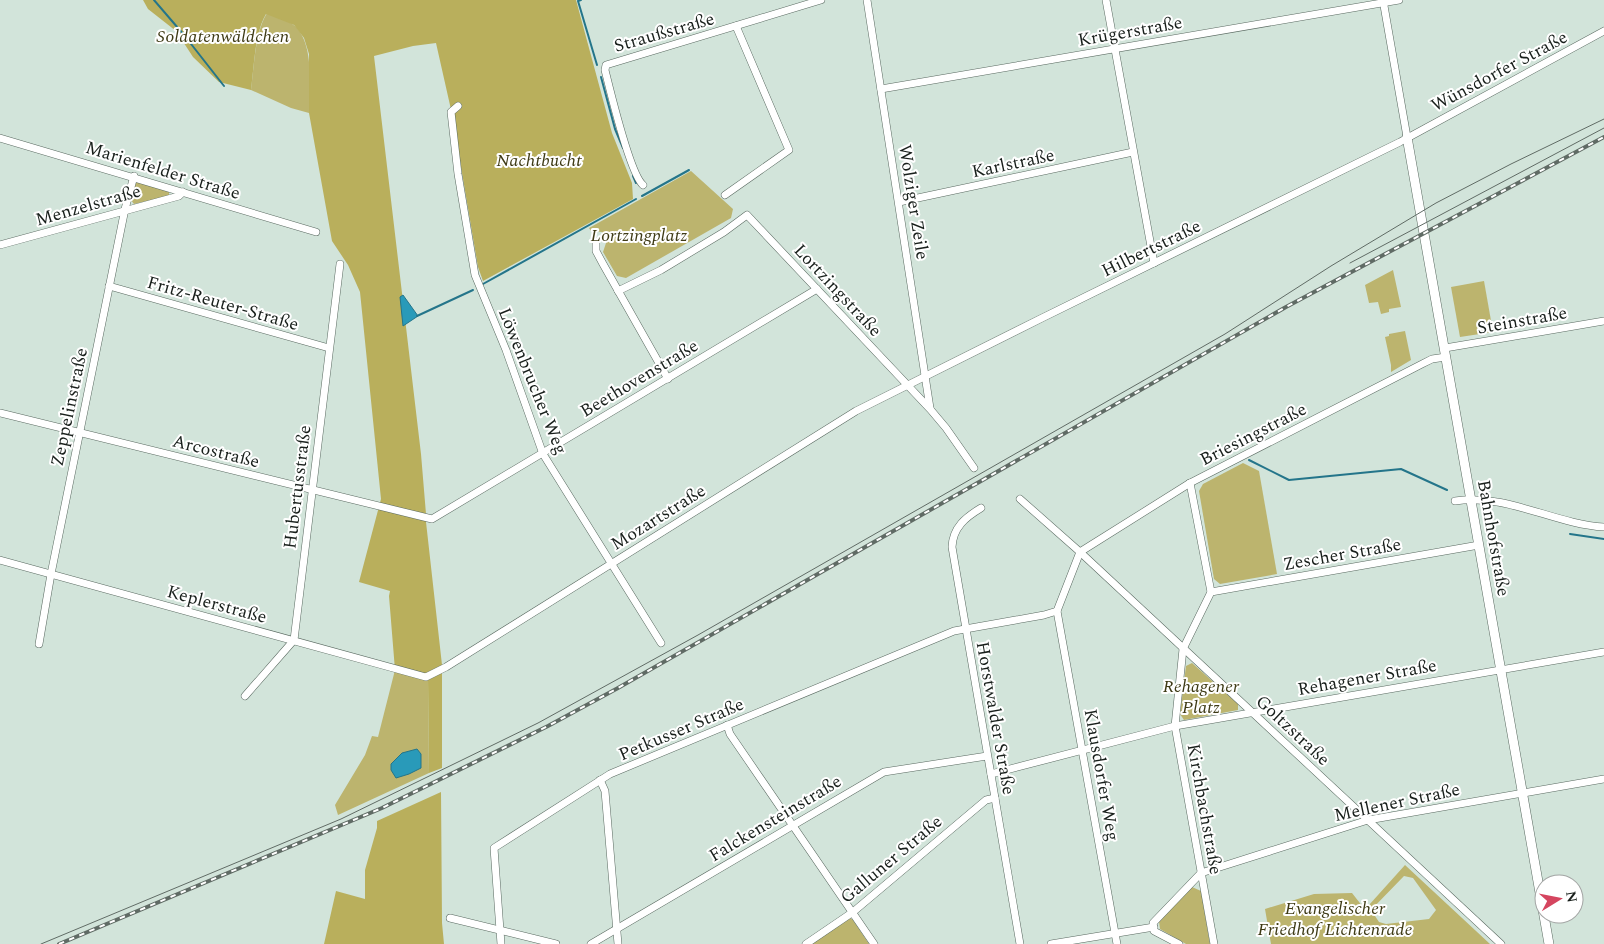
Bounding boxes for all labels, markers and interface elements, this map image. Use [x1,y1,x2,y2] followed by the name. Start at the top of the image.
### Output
[611,5,717,60] street label: Straußstraße
[1076,9,1184,54] street label: Krügerstraße
[157,23,290,50] park label: Soldatenwäldchen
[1426,24,1572,119] street label: Wünsdorfer Straße
[82,134,244,207] street label: Marienfelder Straße
[969,142,1057,185] street label: Karlstraße
[891,143,936,262] street label: Wolziger Zeile
[496,147,582,174] park label: Nachtbucht
[32,178,144,233] street label: Menzelstraße
[1097,213,1206,284] street label: Hilbertstraße
[591,222,687,249] park label: Lortzingplatz
[787,238,888,343] street label: Lortzingstraße
[144,269,302,338] street label: Fritz-Reuter-Straße
[1475,299,1569,342] street label: Steinstraße
[491,304,574,459] street label: Löwenbrucher Weg
[575,332,704,424] street label: Beethovenstraße
[44,345,95,469] street label: Zeppelinstraße
[1195,396,1311,473] street label: Briesingstraße
[277,424,318,551] street label: Hubertusstraße
[170,428,262,475] street label: Arcostraße
[605,477,711,557] street label: Mozartstraße
[1470,478,1517,598] street label: Bahnhofstraße
[1281,531,1403,578] street label: Zescher Straße
[164,578,270,631] street label: Keplerstraße
[969,639,1022,797] street label: Horstwalder Straße
[1295,652,1439,703] street label: Rehagener Straße
[1163,673,1240,721] park label: Rehagener Platz
[1249,689,1336,772] street label: Goltzstraße
[614,691,748,768] street label: Petkusser Straße
[1077,707,1126,843] street label: Klausdorfer Weg
[1180,742,1229,877] street label: Kirchbachstraße
[704,768,847,869] street label: Falckensteinstraße
[1332,776,1463,829] street label: Mellener Straße
[834,809,948,910] street label: Galluner Straße
[1534,874,1584,924] north arrow
[1560,889,1583,904] text: N
[1258,895,1412,943] park label: Evangelischer Friedhof Lichtenrade

